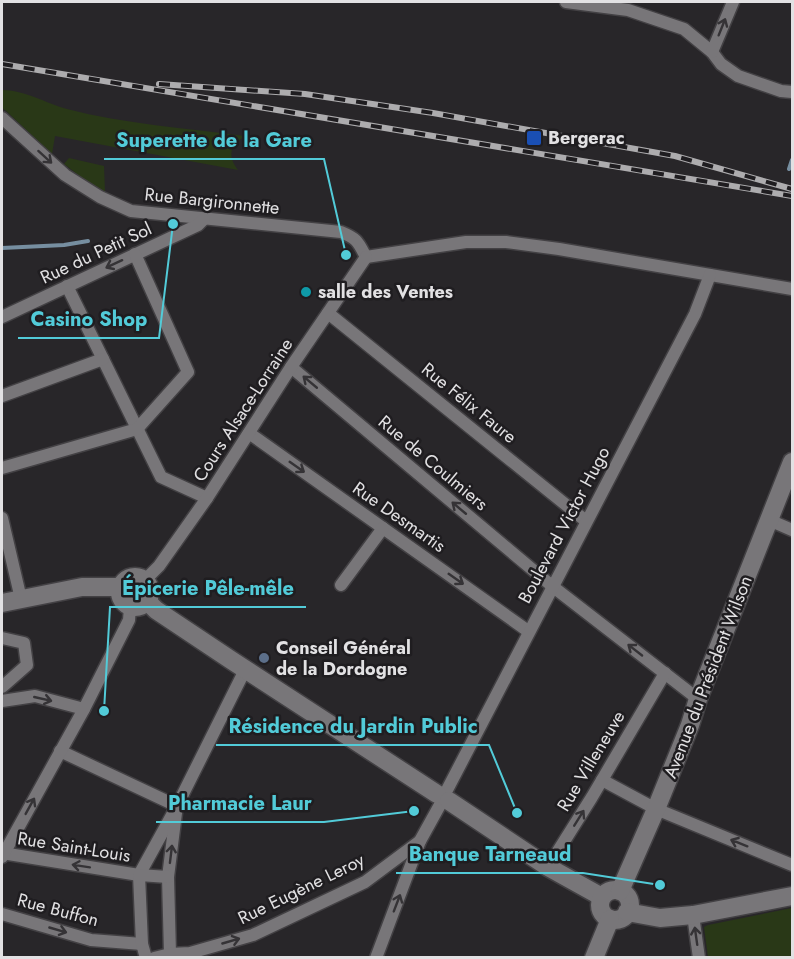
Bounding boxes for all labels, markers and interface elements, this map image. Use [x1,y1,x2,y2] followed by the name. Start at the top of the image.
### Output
[717,18,728,37] one-way arrow
[104,121,324,159] callout: Superette de la Gare
[548,125,625,151] place label: Bergerac
[116,126,312,155] text: Superette de la Gare
[525,129,543,147] marker: Bergerac
[37,150,52,164] one-way arrow
[143,181,281,221] street label: Rue Bargironnette
[36,216,156,290] street label: Rue du Petit Sol
[106,258,124,270] one-way arrow
[318,279,453,305] place label: salle des Ventes
[299,285,313,299] marker: salle des Ventes
[18,300,159,338] callout: Casino Shop
[31,305,147,334] text: Casino Shop
[187,333,299,487] street label: Cours Alsace-Lorraine
[416,357,522,449] street label: Rue Félix Faure
[303,375,318,389] one-way arrow
[372,409,494,517] street label: Rue de Coulmiers
[512,442,616,608] street label: Boulevard Victor Hugo
[288,461,304,473] one-way arrow
[347,475,451,559] street label: Rue Desmartis
[451,501,467,514] one-way arrow
[110,569,306,607] callout: Épicerie Pêle-mêle
[657,572,759,782] street label: Avenue du Président Wilson
[122,573,294,603] text: Épicerie Pêle-mêle
[448,573,464,586] one-way arrow
[276,635,411,682] place label: Conseil Général de la Dordogne
[628,644,644,657] one-way arrow
[257,651,271,665] marker: Conseil Général de la Dordogne
[33,693,52,705] one-way arrow
[551,706,631,816] street label: Rue Villeneuve
[216,707,489,745] callout: Résidence du Jardin Public
[228,712,478,741] text: Résidence du Jardin Public
[156,784,324,822] callout: Pharmacie Laur
[168,789,313,818] text: Pharmacie Laur
[25,797,36,815] one-way arrow
[572,809,585,826] one-way arrow
[16,825,132,869] street label: Rue Saint-Louis
[396,835,583,873] callout: Banque Tarneaud
[730,837,748,848] one-way arrow
[409,840,571,869] text: Banque Tarneaud
[166,844,177,864] one-way arrow
[233,847,369,931] street label: Rue Eugène Leroy
[72,860,92,871] one-way arrow
[14,887,102,933] street label: Rue Buffon
[392,894,403,913] one-way arrow
[48,925,67,936] one-way arrow
[690,927,701,947] one-way arrow
[221,935,240,946] one-way arrow

